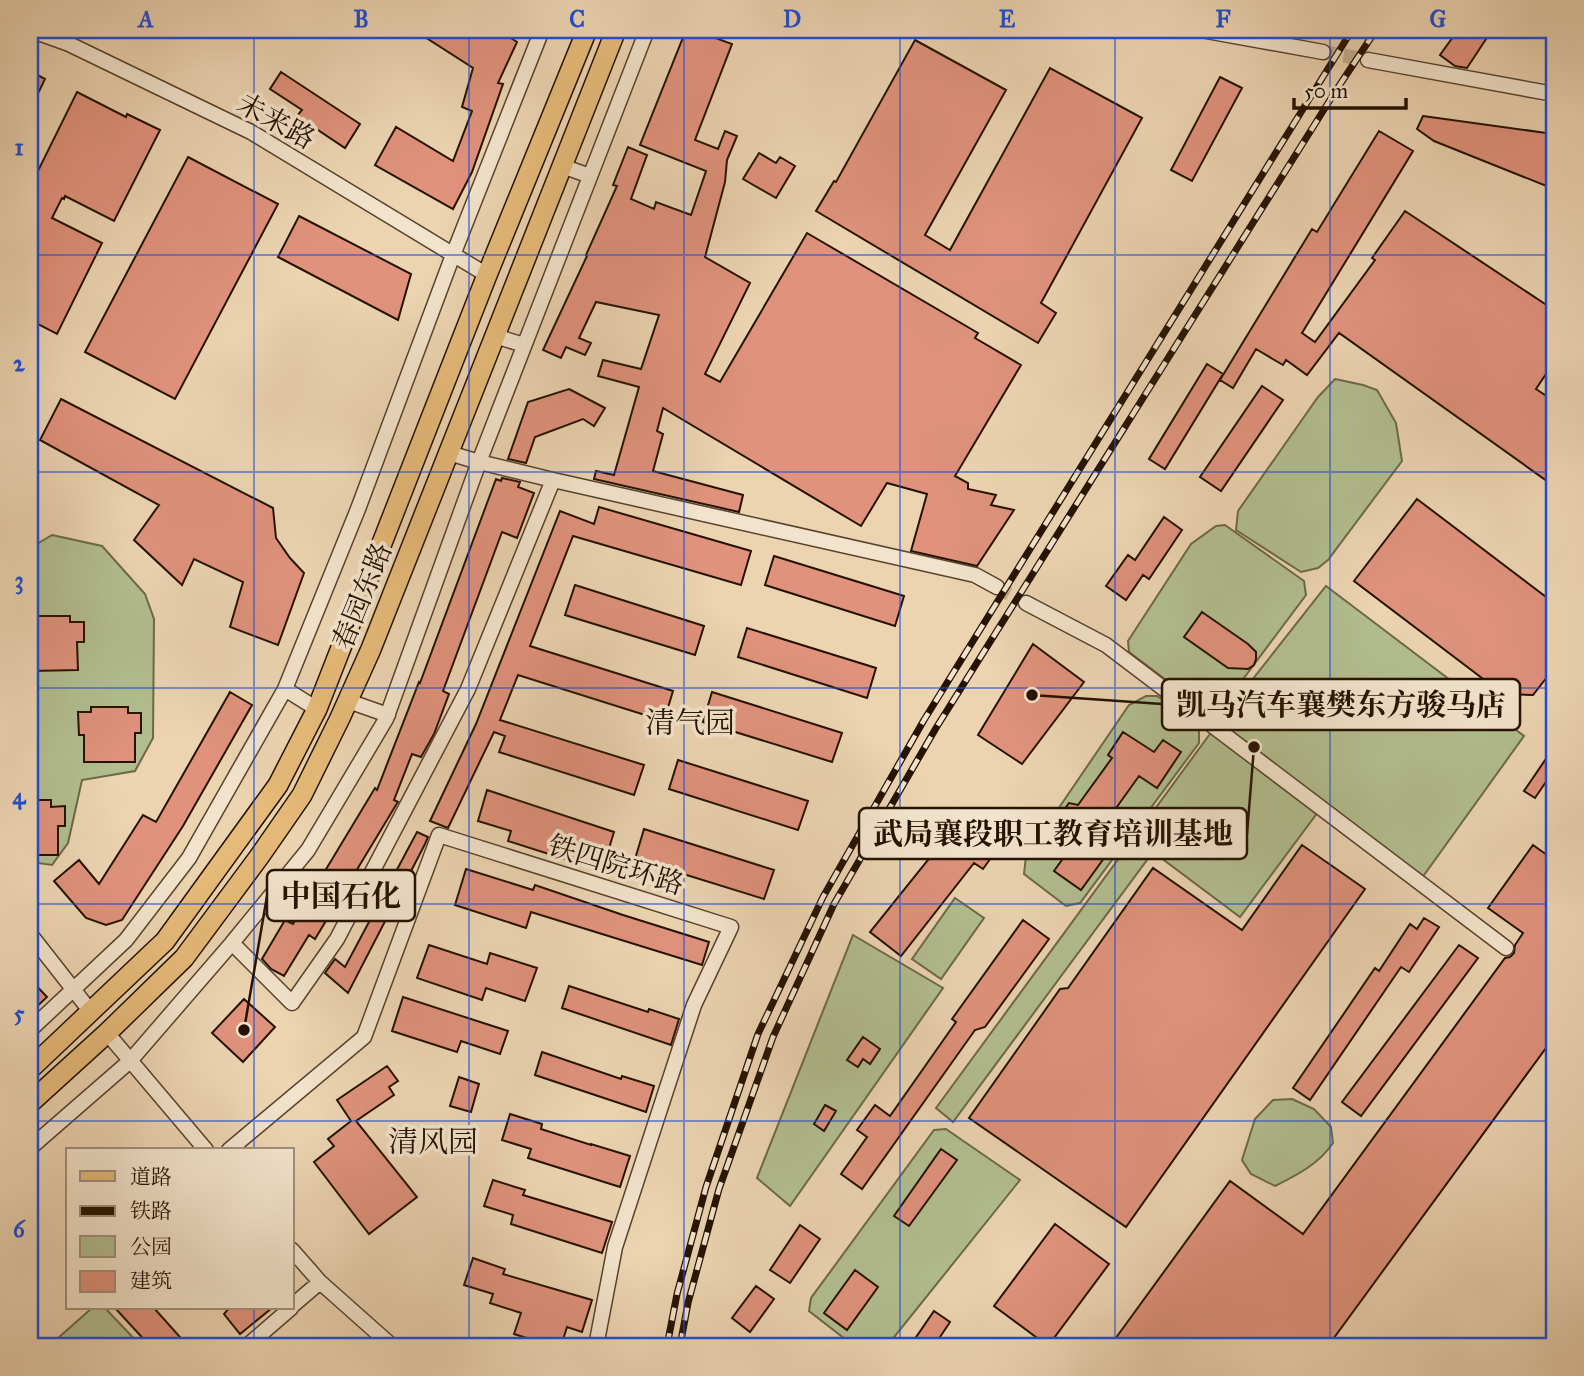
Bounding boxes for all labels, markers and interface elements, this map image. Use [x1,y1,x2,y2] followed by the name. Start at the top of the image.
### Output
[136,5,154,33] text: A
[353,5,369,33] text: B
[569,5,585,33] text: C
[783,5,801,33] text: D
[999,5,1016,33] text: E
[1215,5,1231,33] text: F
[1430,5,1447,33] text: G
[1294,66,1406,110] scale bar
[1304,78,1349,104] text: 50 m
[231,85,321,157] street label: 未来路
[14,133,24,161] text: 1
[13,349,25,377] text: 2
[325,538,399,654] street label: 春园东路
[14,566,24,595] text: 3
[1162,679,1520,730] callout: 凯马汽车襄樊东方骏马店
[1176,687,1506,723] text: 凯马汽车襄樊东方骏马店
[645,705,735,741] district label: 清气园
[13,782,27,810] text: 4
[859,808,1247,859] callout: 武局襄段职工教育培训基地
[873,816,1233,852] text: 武局襄段职工教育培训基地
[544,828,688,902] street label: 铁四院环路
[267,870,415,921] callout: 中国石化
[281,878,401,914] text: 中国石化
[14,999,25,1027] text: 5
[388,1124,478,1160] district label: 清风园
[66,1148,294,1310] legend
[130,1164,172,1190] text: 道路
[130,1198,172,1224] text: 铁路
[13,1215,26,1243] text: 6
[130,1234,172,1260] text: 公园
[130,1268,172,1294] text: 建筑

